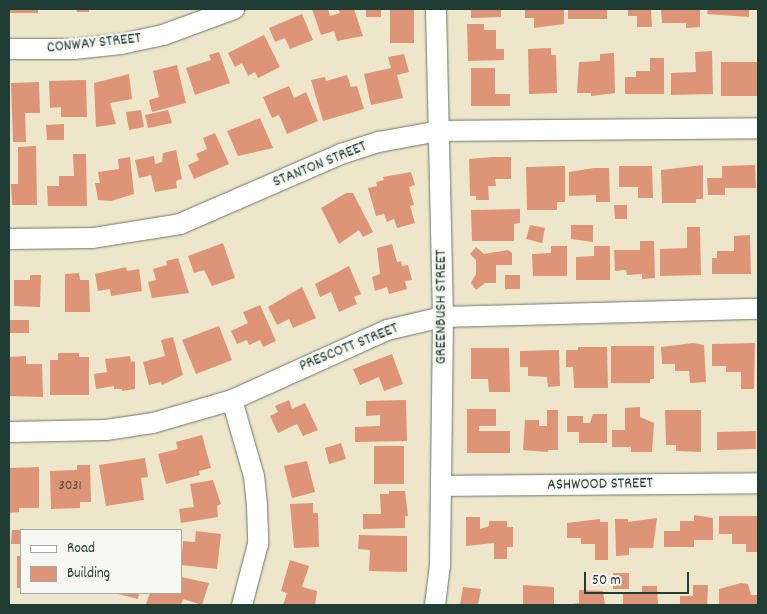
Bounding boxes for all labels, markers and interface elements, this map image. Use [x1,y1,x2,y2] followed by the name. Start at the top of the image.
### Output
[46,30,142,58] street label: CONWAY STREET
[270,137,370,193] street label: STANTON STREET
[432,250,452,364] street label: GREENBUSH STREET
[297,319,401,377] street label: PRESCOTT STREET
[547,474,653,496] street label: ASHWOOD STREET
[58,478,82,494] house number: 3031
[20,529,182,594] legend
[67,538,95,560] text: Road
[587,562,692,594] scale bar
[67,563,110,585] text: Building
[592,570,621,592] text: 50 m

